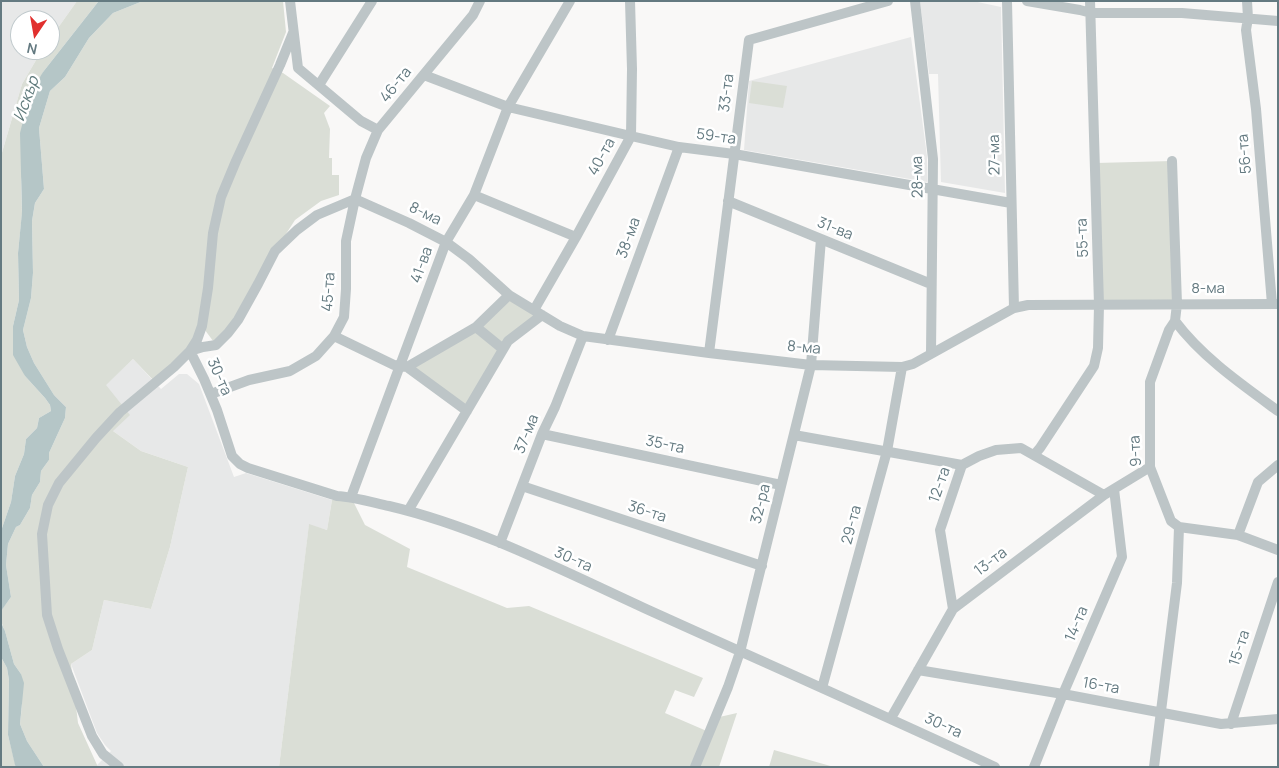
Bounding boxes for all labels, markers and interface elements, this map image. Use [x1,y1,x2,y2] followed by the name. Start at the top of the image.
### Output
[10,10,60,60] north arrow
[25,39,39,60] text: N
[376,64,416,106] street label: 46-та
[716,73,738,113] street label: 33-та
[10,74,44,124] water label: Искър
[695,125,737,149] street label: 59-та
[1234,133,1256,175] street label: 56-та
[986,134,1004,176] street label: 27-ма
[584,135,620,179] street label: 40-та
[909,156,927,198] street label: 28-ма
[406,199,444,229] street label: 8-ма
[815,214,855,244] street label: 31-ва
[613,215,645,261] street label: 38-ма
[1073,218,1093,258] street label: 55-та
[407,244,437,286] street label: 41-ва
[319,272,339,312] street label: 45-та
[1191,280,1225,298] street label: 8-ма
[786,338,822,358] street label: 8-ма
[203,355,235,399] street label: 30-та
[511,412,543,456] street label: 37-ма
[644,432,686,458] street label: 35-та
[1126,435,1146,467] street label: 9-та
[926,465,954,505] street label: 12-та
[747,482,775,526] street label: 32-ра
[625,497,669,527] street label: 36-та
[838,503,866,547] street label: 29-та
[551,544,595,576] street label: 30-та
[971,544,1011,580] street label: 13-та
[1062,604,1092,644] street label: 14-та
[1226,628,1254,668] street label: 15-та
[1081,674,1121,698] street label: 16-та
[921,710,965,742] street label: 30-та

